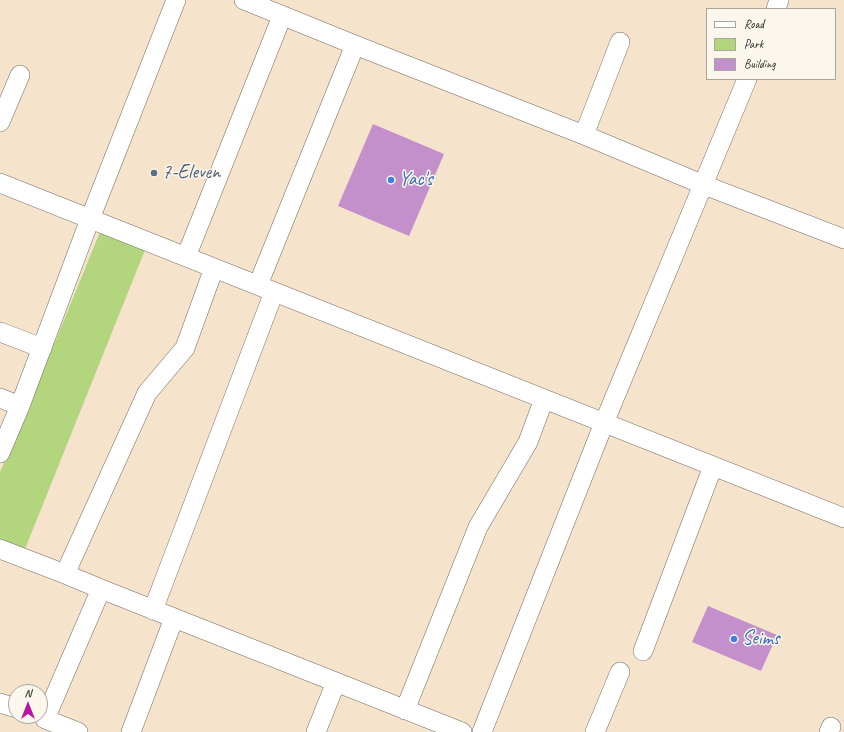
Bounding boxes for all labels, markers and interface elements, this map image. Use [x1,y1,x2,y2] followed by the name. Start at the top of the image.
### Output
[706,8,836,80] legend
[744,16,764,32] text: Road
[744,36,763,52] text: Park
[744,56,776,72] text: Building
[162,161,220,185] place label: 7-Eleven
[149,168,159,178] marker: 7-Eleven
[399,168,433,192] place label: Yac's
[386,175,396,185] marker: Yac's
[742,627,780,651] place label: Seims
[729,634,739,644] marker: Seims
[8,684,48,724] north arrow
[25,686,31,700] text: N

